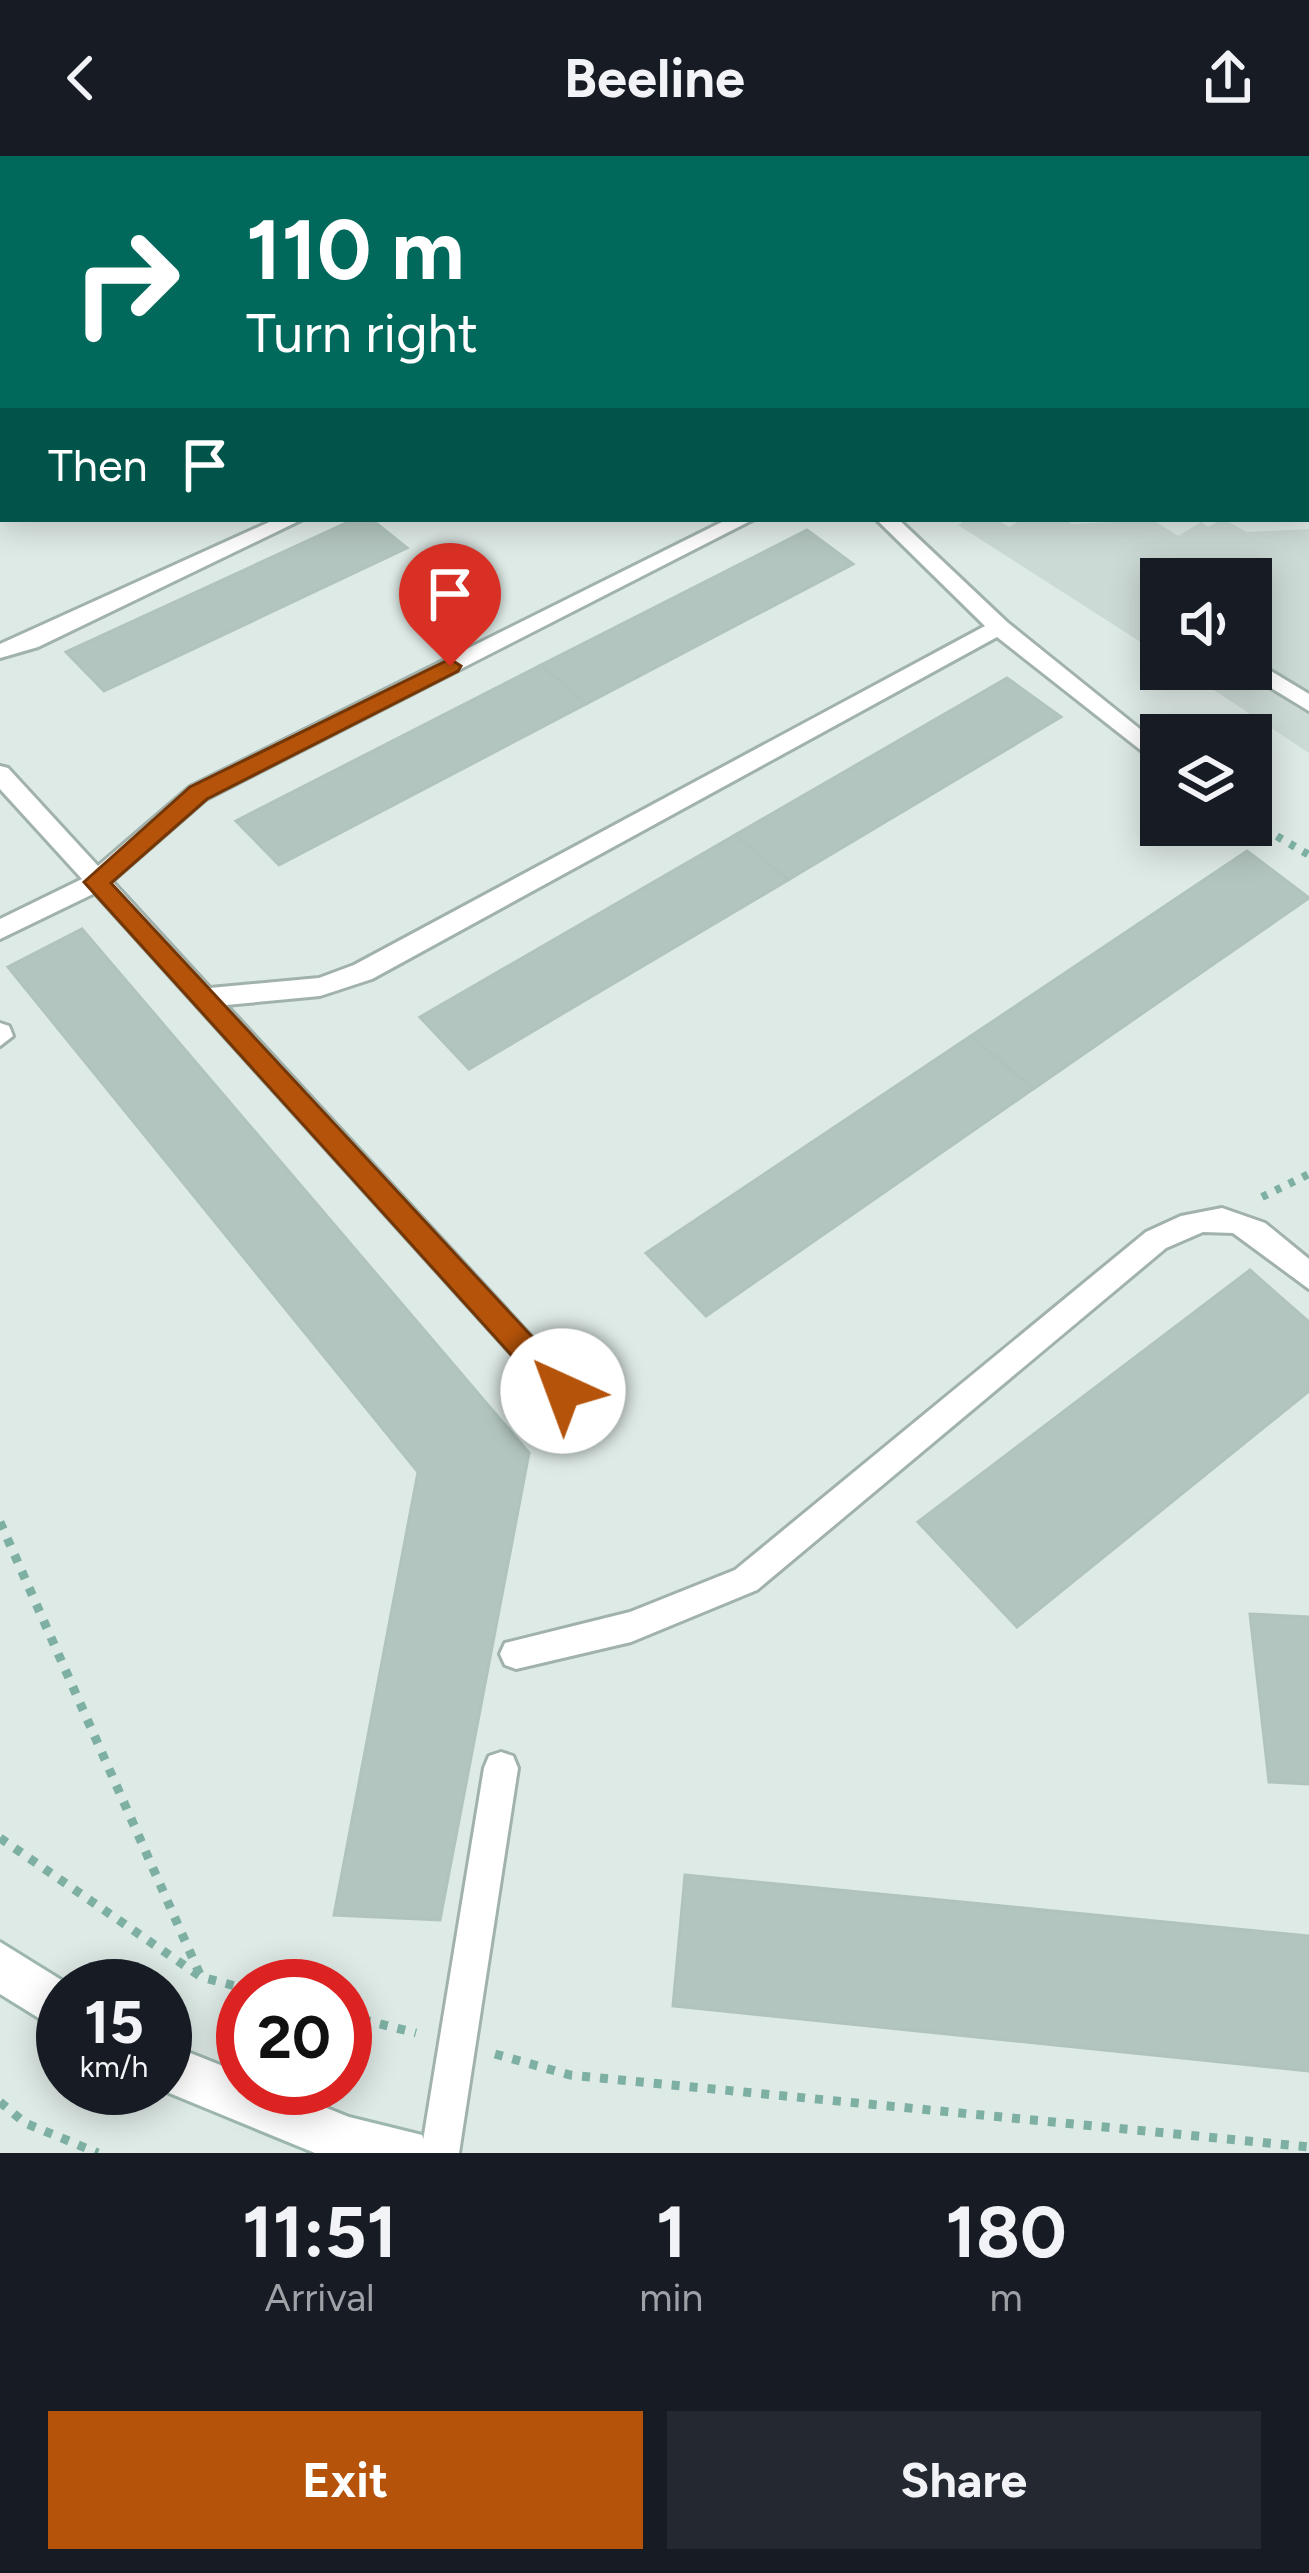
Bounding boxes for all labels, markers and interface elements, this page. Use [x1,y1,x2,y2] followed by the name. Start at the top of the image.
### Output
[48,45,114,111] icon: back
[1195,45,1261,111] icon: share
[564,46,745,111] text: Beeline
[246,199,465,300] text: 110 m
[48,204,204,360] icon: right
[246,301,478,366] text: Turn right
[172,432,238,498] icon: arrive
[48,438,148,492] text: Then
[399,543,501,666] pin
[1140,558,1272,846] map controls
[1140,558,1272,690] button: sound
[417,561,483,627] icon: arrive
[1140,714,1272,846] button: layers
[500,1328,626,1454] position arrow
[216,1959,372,2115] speed limit sign: 20
[84,1986,144,2058] text: 15
[80,2048,148,2085] text: km/h
[242,2189,397,2275] text: 11:51
[656,2189,686,2275] text: 1
[946,2189,1067,2275] text: 180
[265,2274,375,2321] text: Arrival
[639,2274,703,2321] text: min
[990,2274,1023,2321] text: m
[48,2411,643,2549] button: Exit
[667,2411,1261,2549] button: Share

